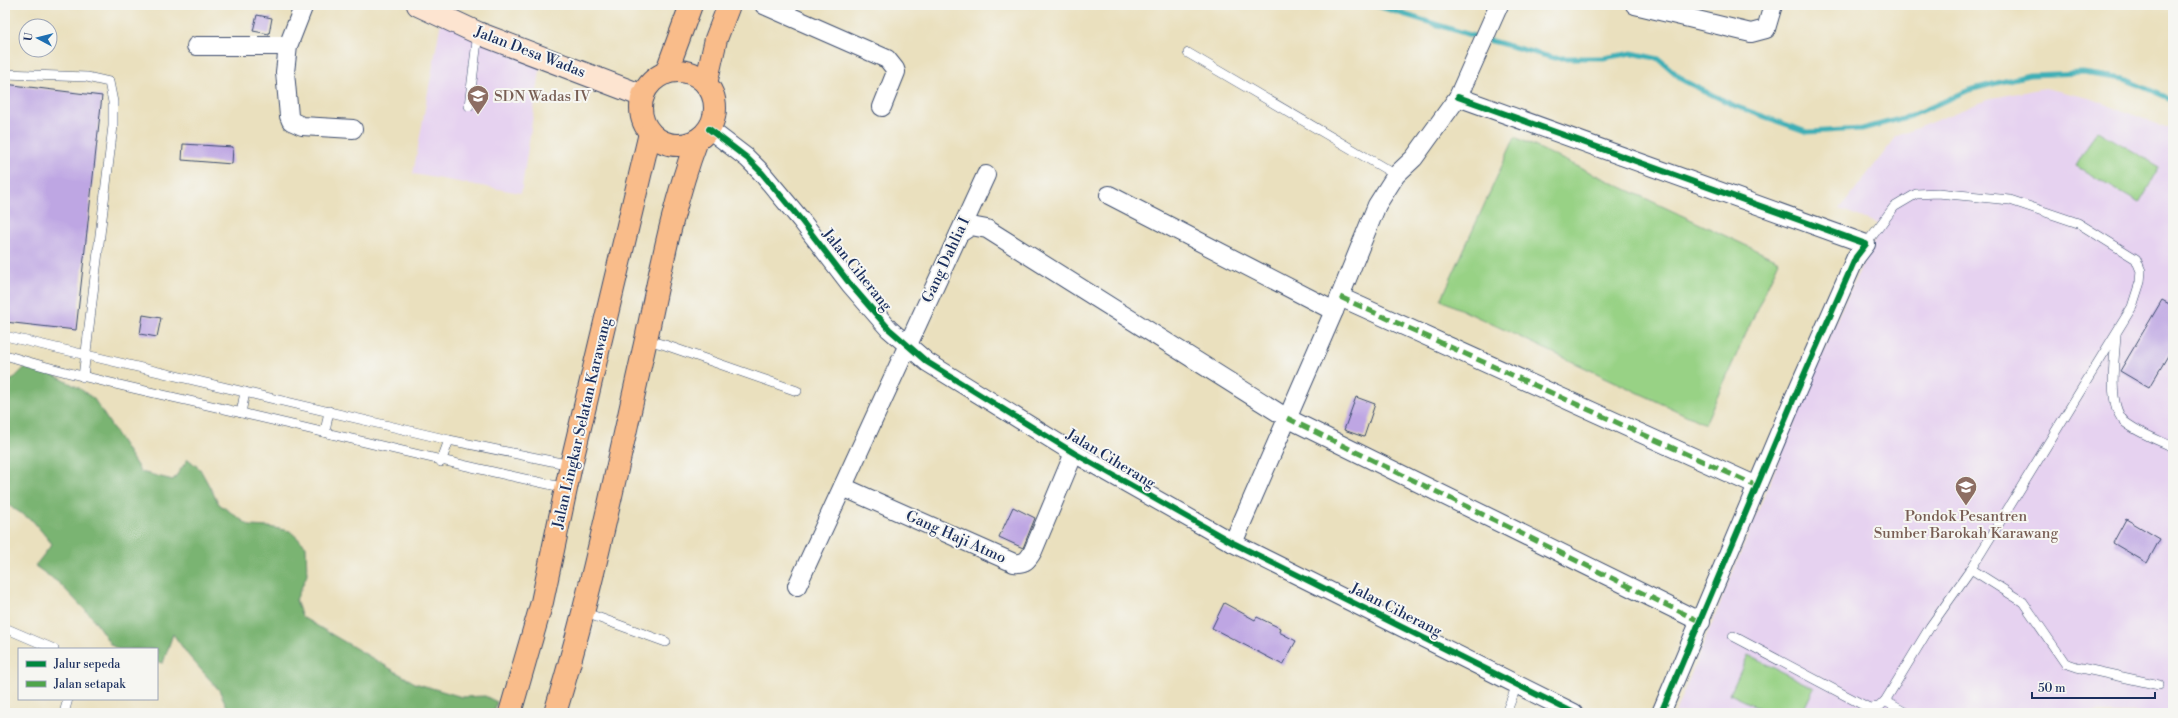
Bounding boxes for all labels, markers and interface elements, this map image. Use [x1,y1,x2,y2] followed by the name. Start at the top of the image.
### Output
[18,18,58,58] north arrow
[471,22,588,82] street label: Jalan Desa Wadas
[22,31,37,42] text: U
[465,83,491,116] school or university icon: SDN Wadas IV
[494,87,591,106] place label: SDN Wadas IV
[918,214,974,306] street label: Gang Dahlia I
[817,224,896,315] street label: Jalan Ciherang
[548,315,616,531] street label: Jalan Lingkar Selatan Karawang
[1062,424,1159,493] street label: Jalan Ciherang
[1953,474,1979,507] school or university icon: Pondok Pesantren Sumber Barokah Karawang
[903,506,1009,568] street label: Gang Haji Atmo
[1874,507,2059,543] place label: Pondok Pesantren Sumber Barokah Karawang
[1346,578,1445,641] street label: Jalan Ciherang
[18,648,158,700] legend
[53,657,121,672] text: Jalur sepeda
[2032,674,2155,700] scale bar
[53,677,126,692] text: Jalan setapak
[2038,681,2066,696] text: 50 m

